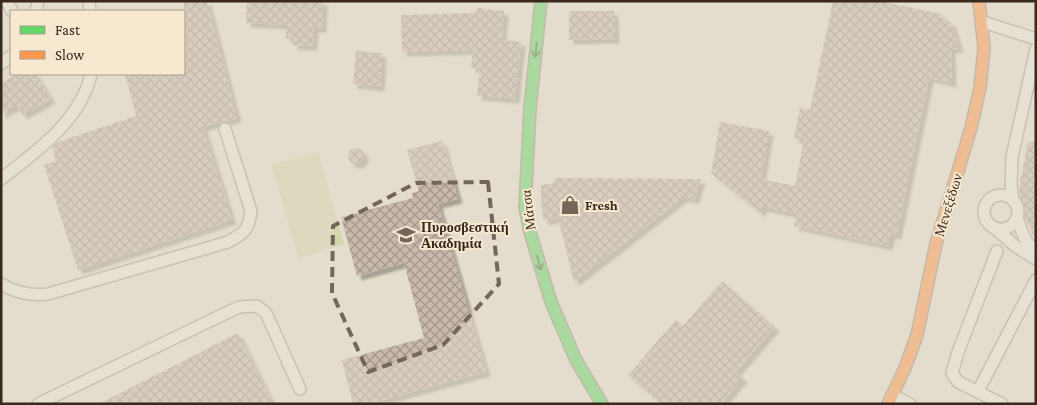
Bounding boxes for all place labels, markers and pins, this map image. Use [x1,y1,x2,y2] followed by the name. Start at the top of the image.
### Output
[559,194,581,216] shop icon: Fresh
[585,197,618,213] place label: Fresh
[421,219,509,251] place label: Πυροσβεστική Ακαδημία
[395,224,417,246] school or university icon: Πυροσβεστική Ακαδημία

